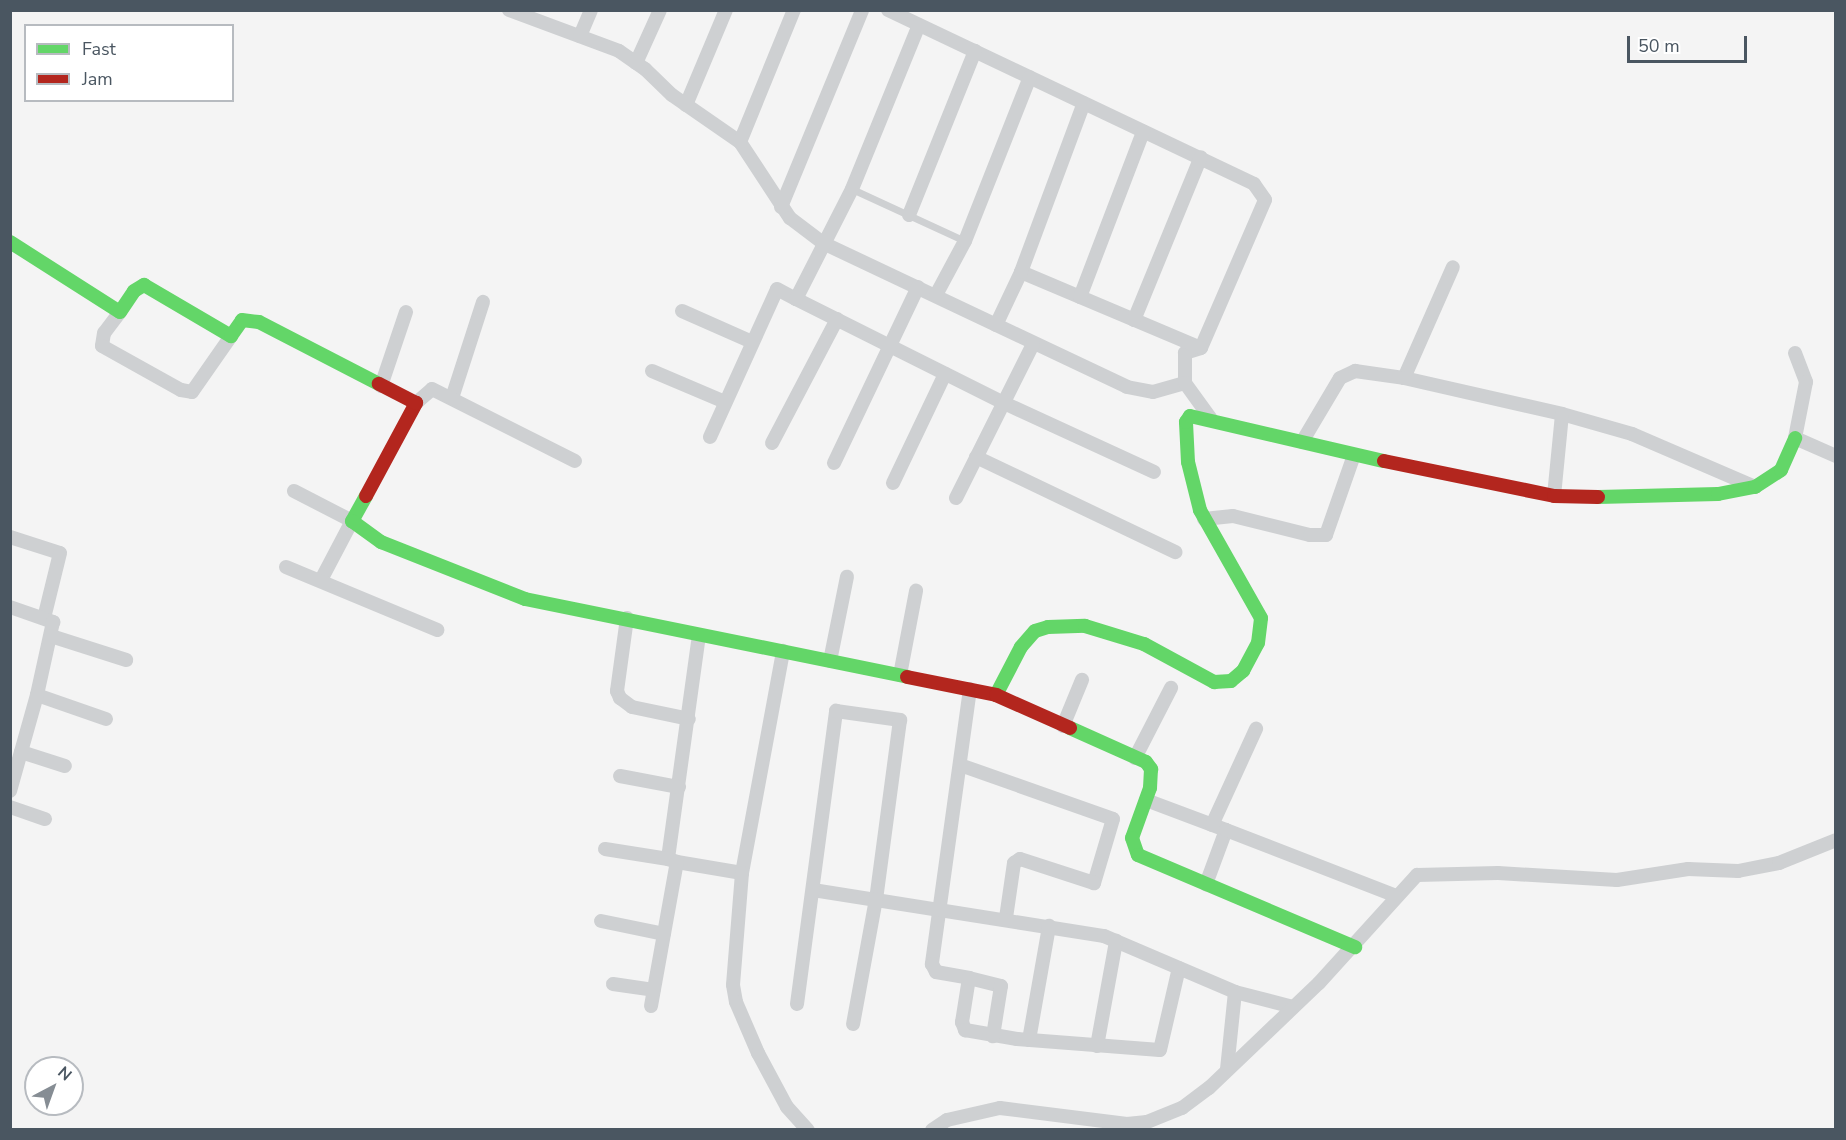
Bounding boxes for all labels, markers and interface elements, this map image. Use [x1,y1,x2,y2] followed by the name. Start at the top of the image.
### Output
[24,24,234,102] legend
[1630,24,1750,62] scale bar
[1638,34,1680,58] text: 50 m
[82,37,116,61] text: Fast
[82,67,113,91] text: Jam
[24,1056,84,1116] north arrow
[53,1062,76,1086] text: N

